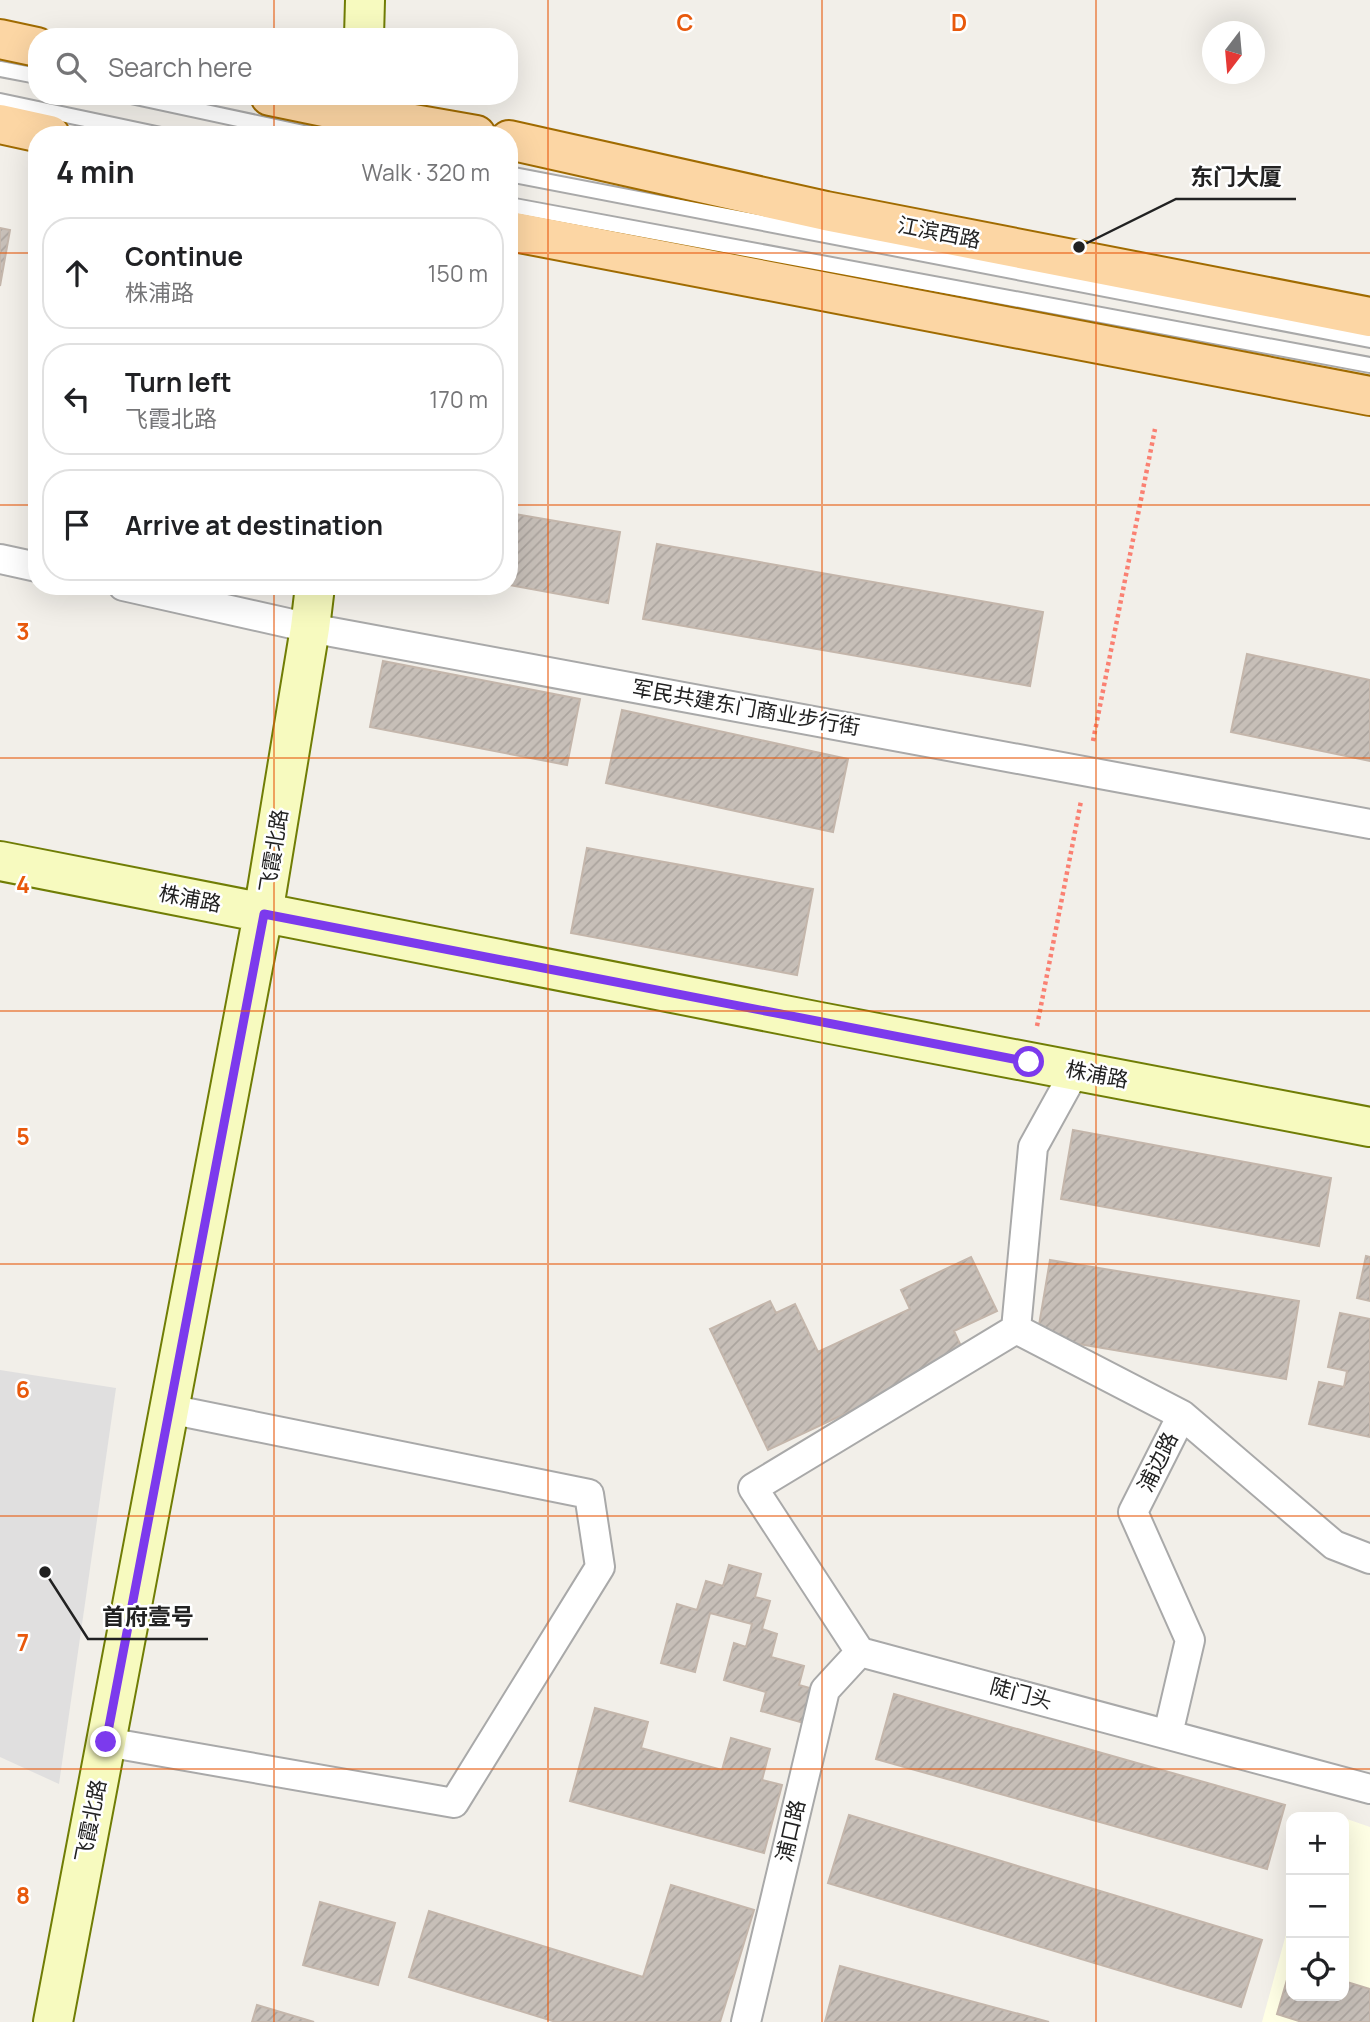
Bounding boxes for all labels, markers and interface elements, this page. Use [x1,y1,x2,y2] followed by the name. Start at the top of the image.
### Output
[677,6,694,38] text: C
[951,6,967,38] text: D
[1202,21,1265,84] north arrow
[28,28,518,105] search box
[52,48,90,86] icon: search
[108,49,253,85] text: Search here
[56,151,134,192] text: 4 min
[1176,155,1296,199] callout: 东门大厦
[362,156,490,188] text: Walk · 320 m
[1190,160,1282,192] text: 东门大厦
[895,210,983,254] street label: 江滨西路
[125,238,243,274] text: Continue
[58,254,96,292] icon: ahead
[428,257,488,289] text: 150 m
[125,276,194,308] text: 株浦路
[125,364,232,400] text: Turn left
[58,380,96,418] icon: left
[429,383,488,415] text: 170 m
[125,402,217,434] text: 飞霞北路
[58,506,96,544] icon: arrive
[125,507,383,543] text: Arrive at destination
[16,615,30,647] text: 3
[630,673,862,741] street label: 军民共建东门商业步行街
[253,807,293,895] street label: 飞霞北路
[16,868,30,900] text: 4
[157,878,224,918] street label: 株浦路
[1013,1046,1044,1077] route start
[1064,1054,1131,1094] street label: 株浦路
[16,1120,30,1152] text: 5
[16,1373,30,1405] text: 6
[1131,1427,1183,1496] street label: 浦边路
[88,1595,208,1639] callout: 首府壹号
[102,1600,194,1632] text: 首府壹号
[17,1626,29,1658] text: 7
[987,1671,1055,1715] street label: 陡门头
[90,1726,121,1757] route end
[68,1777,112,1865] street label: 飞霞北路
[769,1797,811,1865] street label: 浦口路
[1286,1812,1349,2001] map controls
[1286,1812,1349,1875] button: +
[1286,1875,1349,1938] button: −
[16,1879,30,1911] text: 8
[1286,1938,1349,2001] button: locate

